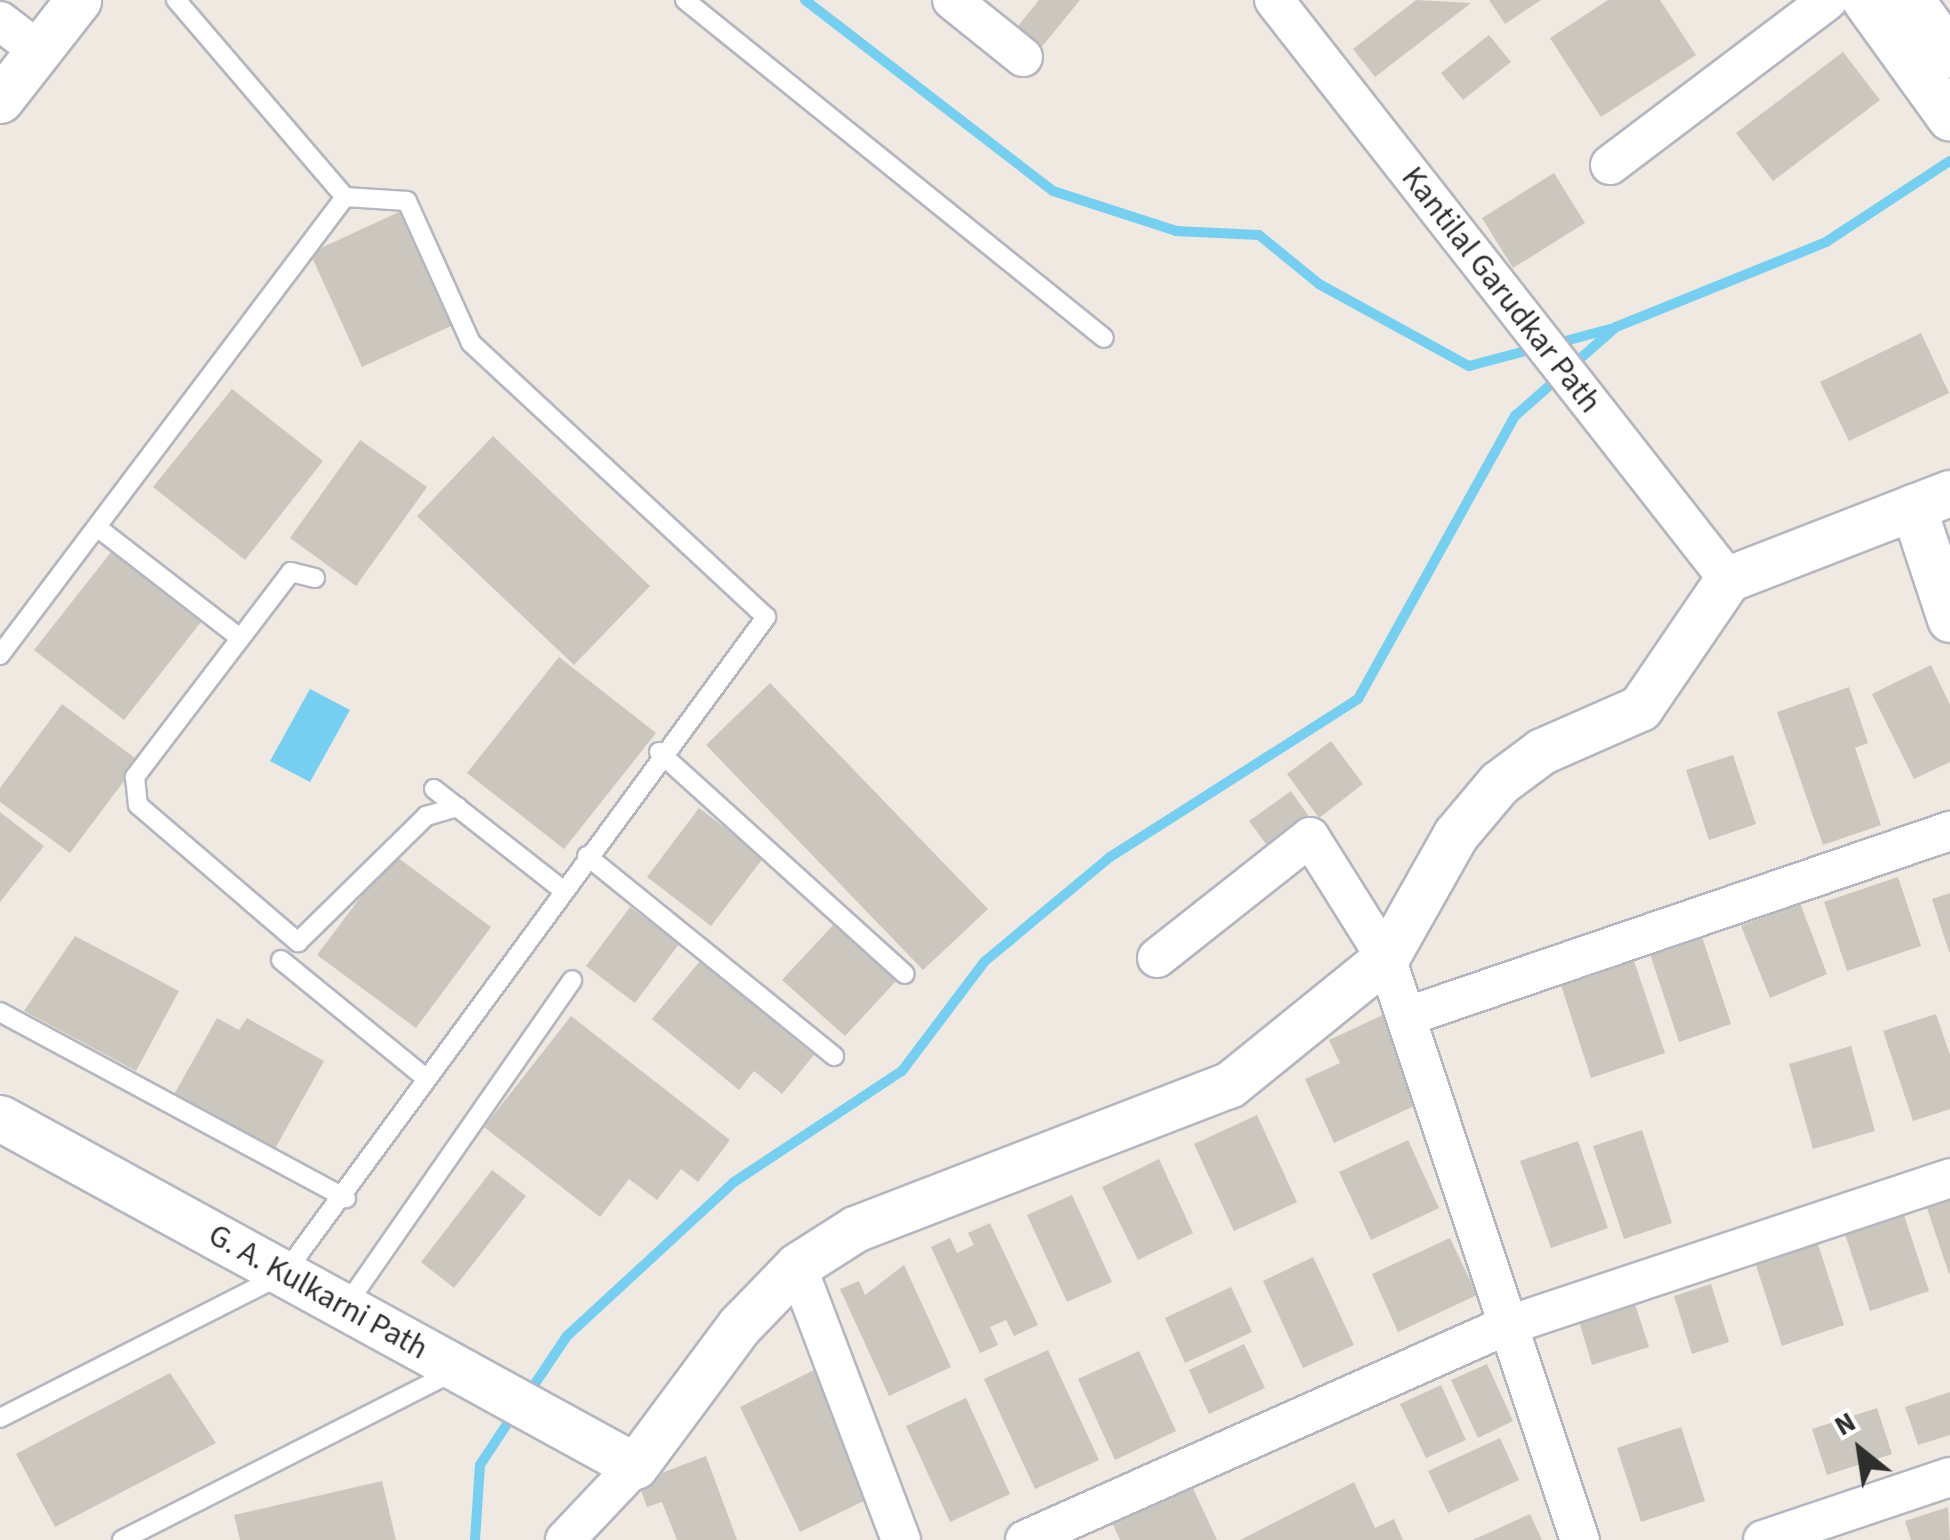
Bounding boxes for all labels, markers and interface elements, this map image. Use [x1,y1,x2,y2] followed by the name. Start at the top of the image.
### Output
[1393,159,1609,421] street label: Kantilal Garudkar Path
[202,1216,434,1368] street label: G. A. Kulkarni Path
[1810,1400,1910,1500] north arrow
[1827,1402,1863,1446] text: N

